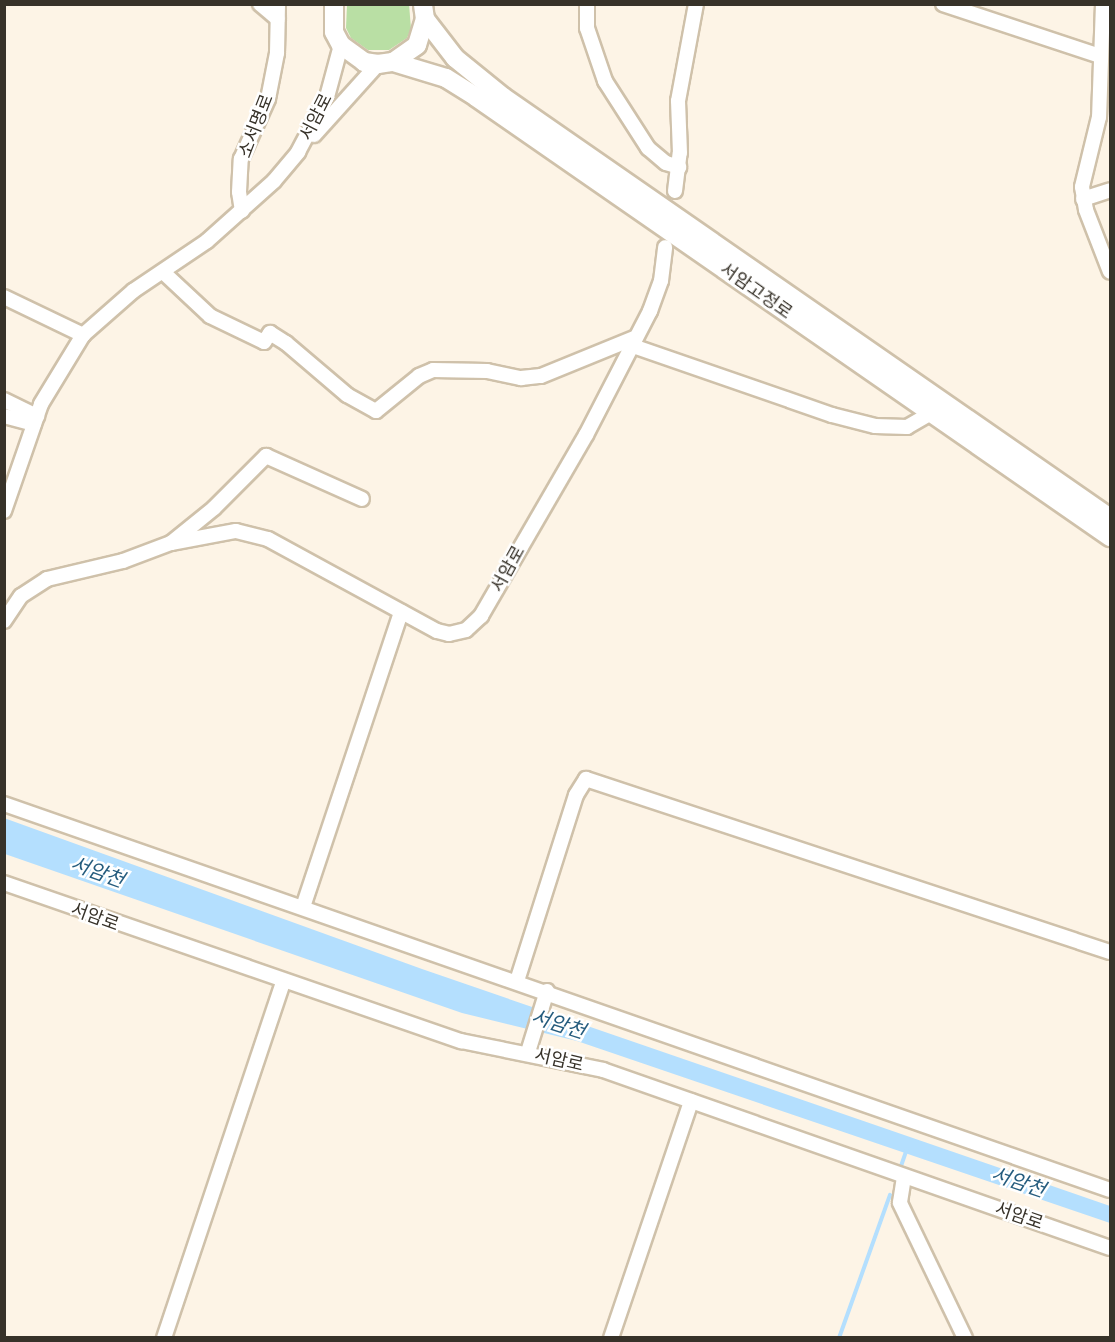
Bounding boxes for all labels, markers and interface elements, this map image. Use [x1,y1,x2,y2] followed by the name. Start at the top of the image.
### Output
[295,90,337,144] street label: 서암로
[234,91,278,161] street label: 소서명로
[716,258,796,324] street label: 서암고정로
[487,542,529,596] street label: 서암로
[67,852,127,894] water label: 서암천
[68,898,122,936] street label: 서암로
[528,1005,588,1045] water label: 서암천
[532,1044,586,1076] street label: 서암로
[988,1163,1048,1203] water label: 서암천
[992,1198,1046,1234] street label: 서암로

